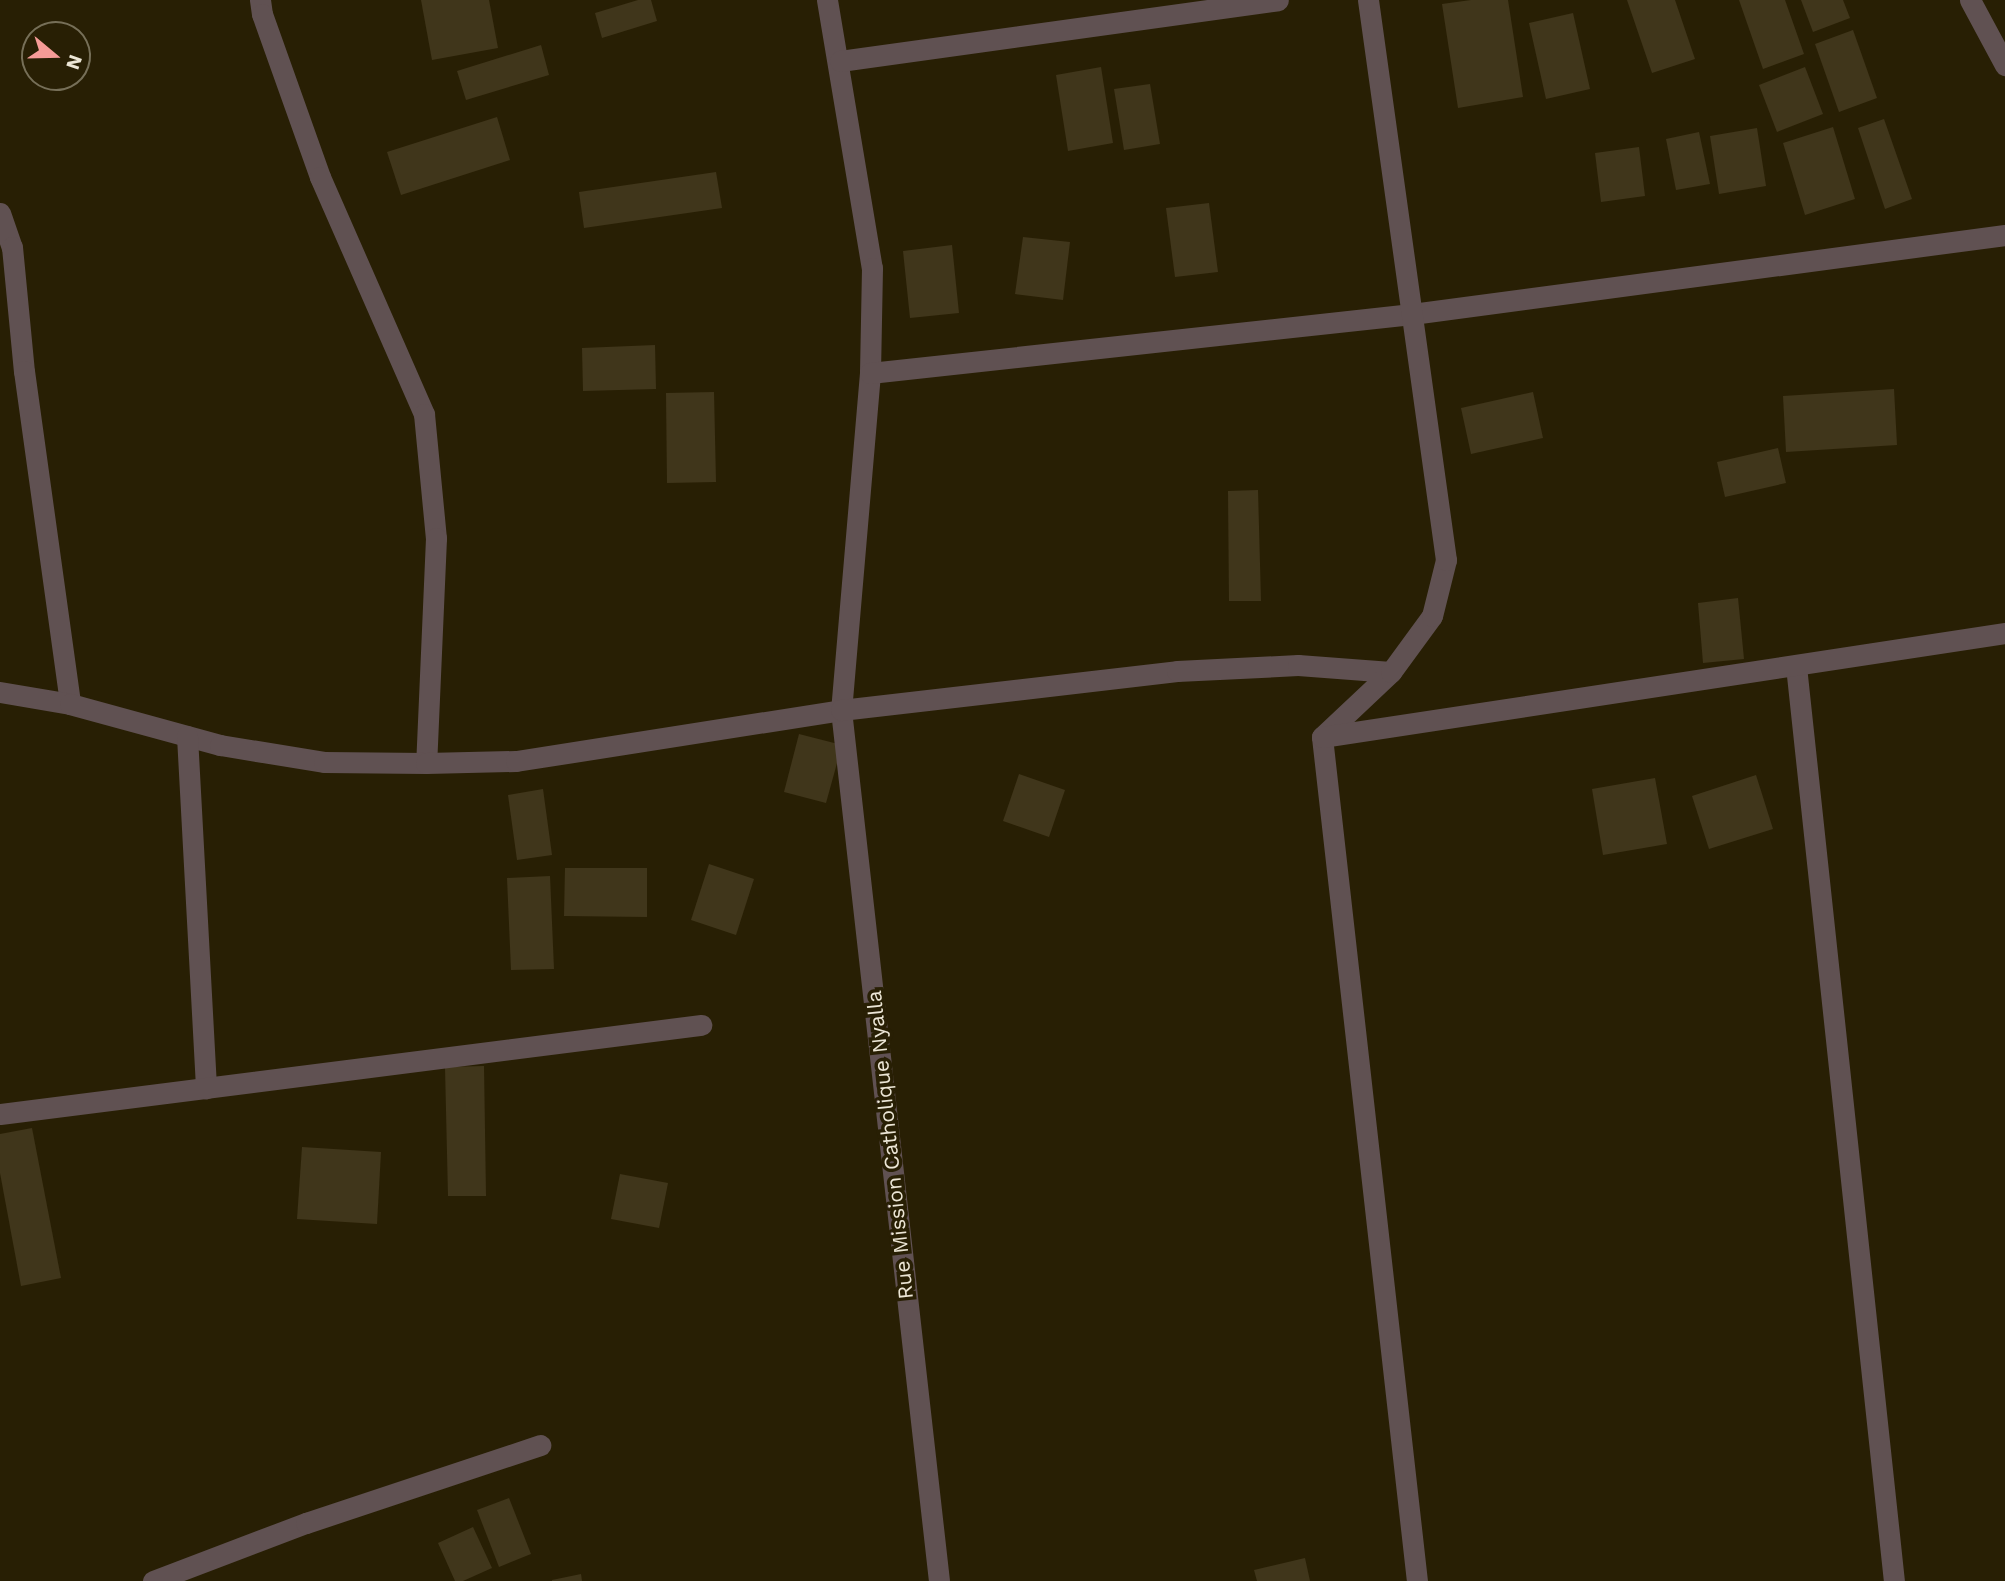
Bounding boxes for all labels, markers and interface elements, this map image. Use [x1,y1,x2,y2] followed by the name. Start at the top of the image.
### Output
[21,21,91,91] north arrow
[61,52,88,73] text: N
[861,989,919,1301] street label: Rue Mission Catholique Nyalla

